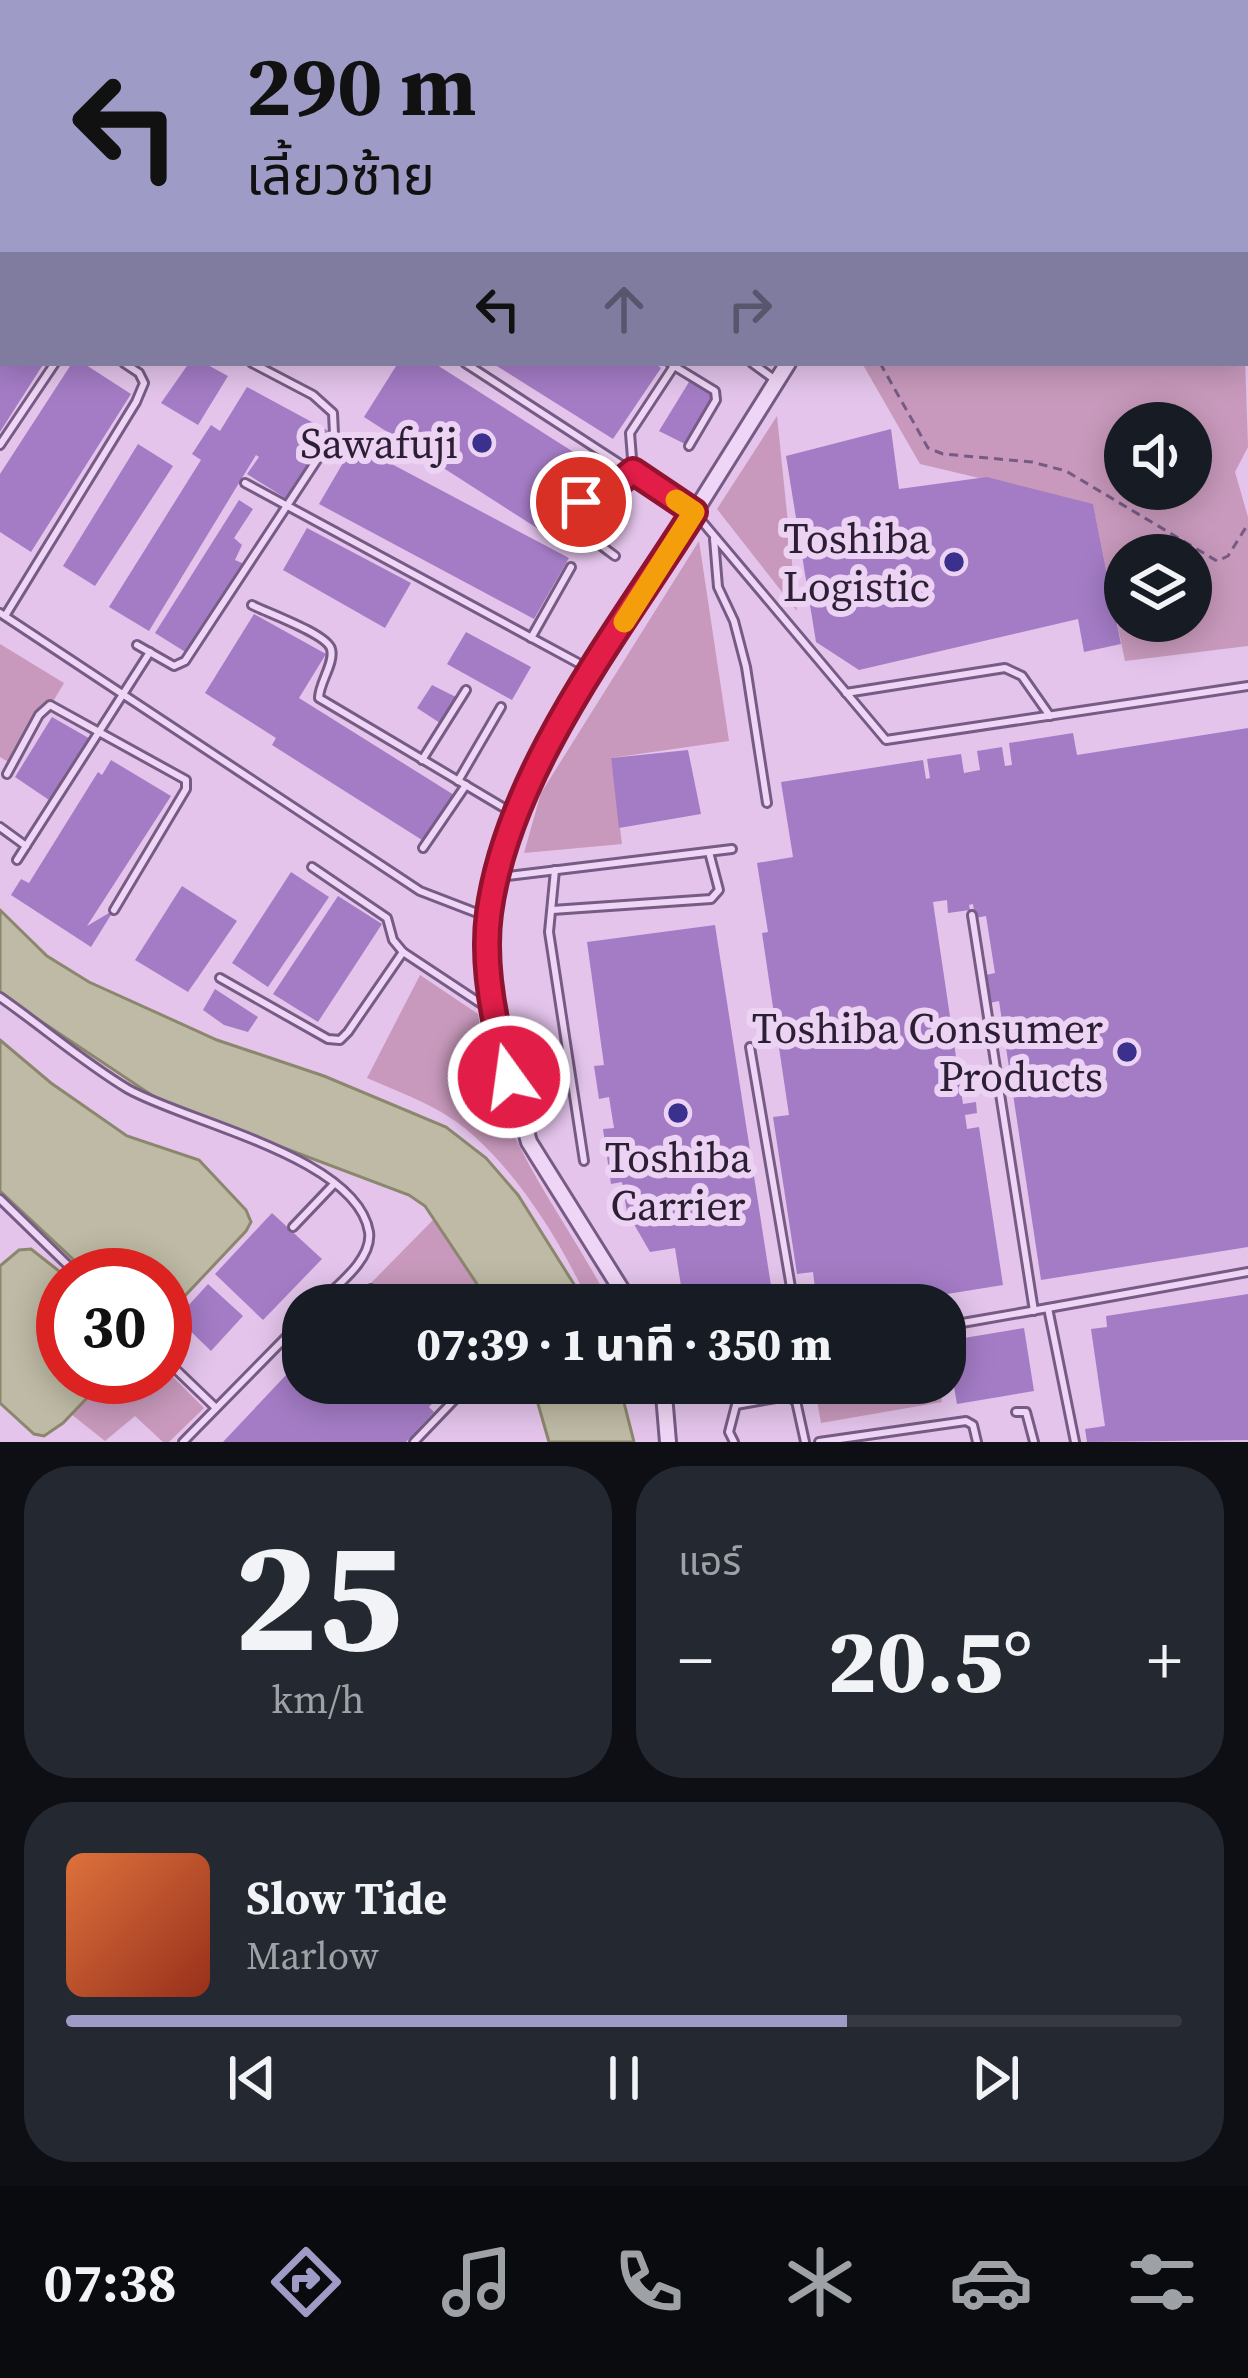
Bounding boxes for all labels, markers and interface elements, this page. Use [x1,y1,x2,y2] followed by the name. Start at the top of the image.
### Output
[246,28,477,143] text: 290 m
[48,48,204,204] icon: left
[246,138,435,212] text: เลี้ยวซ้าย
[465,276,531,342] icon: left
[591,276,657,342] icon: ahead
[717,276,783,342] icon: right
[1104,402,1212,642] map controls
[1104,402,1212,510] button: sound
[300,414,458,472] place label: Sawafuji
[469,430,495,456] marker: Sawafuji
[530,451,632,553] pin
[548,469,614,535] icon: arrive
[783,509,931,615] place label: Toshiba Logistic
[1104,534,1212,642] button: layers
[941,549,967,575] marker: Toshiba Logistic
[752,999,1103,1105] place label: Toshiba Consumer Products
[446,1014,572,1140] position arrow
[1114,1039,1140,1065] marker: Toshiba Consumer Products
[665,1100,691,1126] marker: Toshiba Carrier
[605,1128,752,1234] place label: Toshiba Carrier
[36,1248,192,1404] speed limit sign: 30
[416,1313,832,1375] text: 07:39 · 1 นาที · 350 m
[233,1488,403,1702] text: 25
[678,1535,741,1588] text: แอร์
[827,1599,1033,1722] text: 20.5°
[678,1615,713,1705] text: −
[1147,1615,1182,1705] text: +
[272,1673,364,1726] text: km/h
[246,1867,447,1929] text: Slow Tide
[246,1929,379,1982] text: Marlow
[219,2045,285,2111] icon: previous
[591,2045,657,2111] icon: pause
[963,2045,1029,2111] icon: next
[264,2240,348,2324] icon: directions
[435,2240,519,2324] icon: music
[607,2240,691,2324] icon: phone
[778,2240,862,2324] icon: climate
[949,2240,1033,2324] icon: car
[1120,2240,1204,2324] icon: filters
[44,2245,177,2319] text: 07:38

